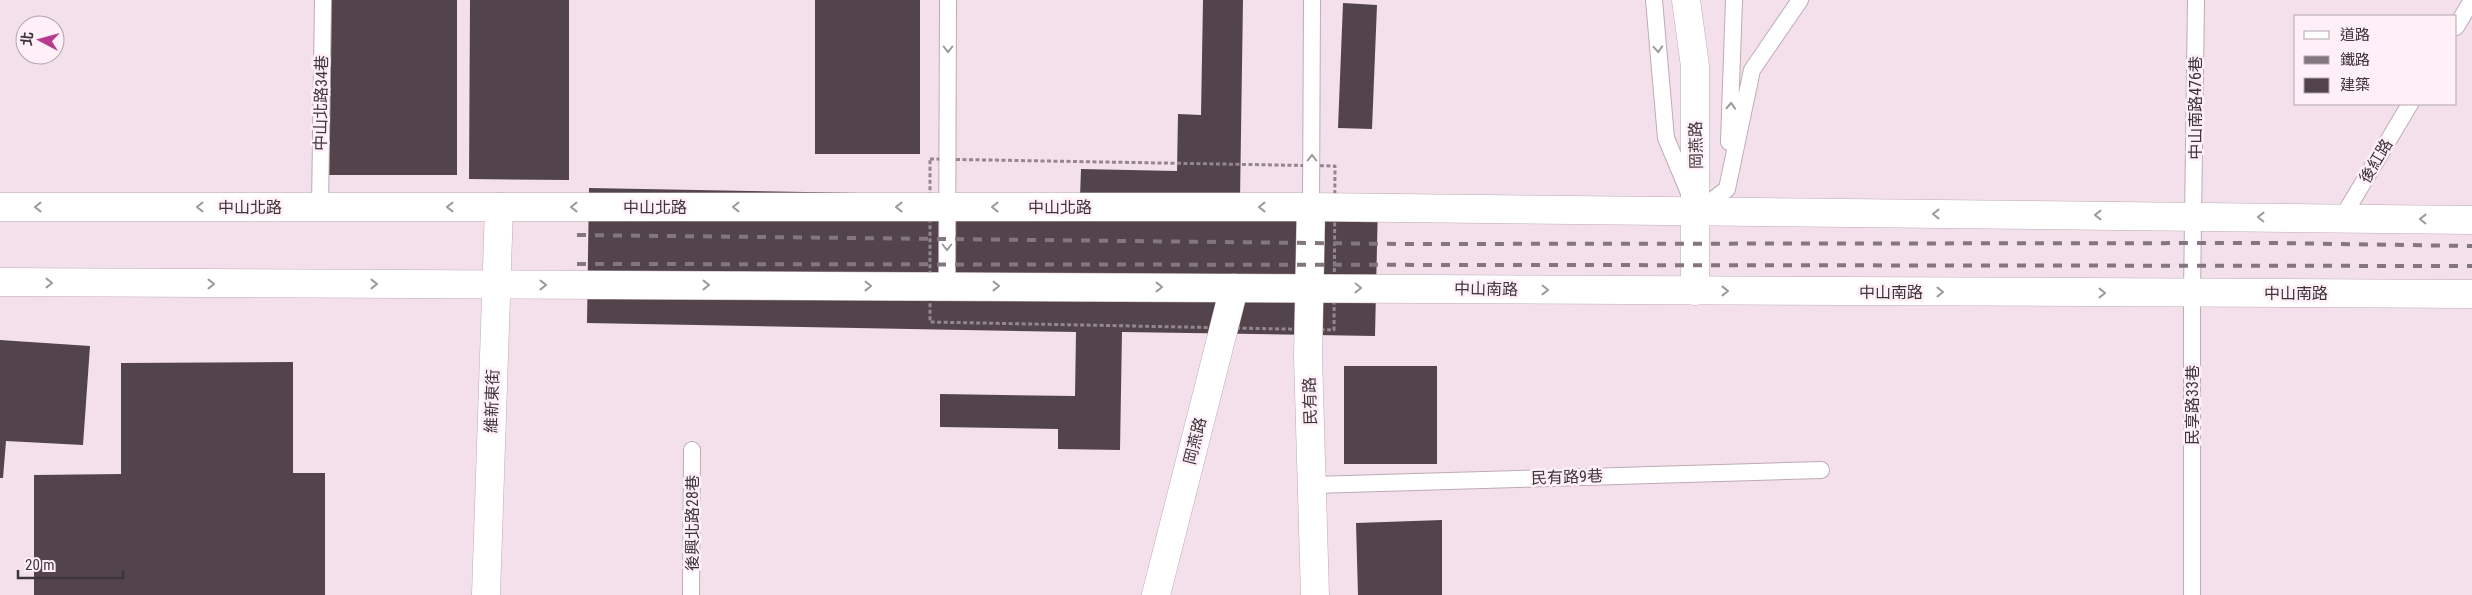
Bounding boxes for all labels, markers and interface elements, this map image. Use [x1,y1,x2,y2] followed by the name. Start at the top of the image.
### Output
[15,15,65,65] north arrow
[2294,15,2457,105] legend
[2340,26,2370,44] text: 道路
[18,31,36,46] text: 北
[943,45,953,53] one-way arrow
[1653,45,1664,53] one-way arrow
[2340,51,2370,69] text: 鐵路
[311,55,331,151] street label: 中山北路34巷
[2186,56,2205,160] street label: 中山南路476巷
[2340,76,2370,94] text: 建築
[1725,101,1736,109] one-way arrow
[1686,121,1706,169] street label: 岡燕路
[2355,136,2397,186] street label: 後紅路
[1307,154,1317,162] one-way arrow
[218,198,282,217] street label: 中山北路
[623,198,687,217] street label: 中山北路
[1028,198,1092,217] street label: 中山北路
[33,202,41,212] one-way arrow
[196,202,204,212] one-way arrow
[446,202,454,212] one-way arrow
[570,202,578,212] one-way arrow
[732,202,740,212] one-way arrow
[895,202,902,212] one-way arrow
[990,202,998,212] one-way arrow
[1258,202,1266,212] one-way arrow
[1932,209,1940,219] one-way arrow
[2094,210,2102,220] one-way arrow
[2257,212,2264,222] one-way arrow
[2419,214,2427,225] one-way arrow
[942,243,952,251] one-way arrow
[45,278,53,288] one-way arrow
[207,278,215,289] one-way arrow
[370,279,378,289] one-way arrow
[1454,279,1518,299] street label: 中山南路
[540,280,548,290] one-way arrow
[702,280,710,290] one-way arrow
[865,281,873,291] one-way arrow
[992,281,1000,292] one-way arrow
[1155,282,1163,292] one-way arrow
[1354,283,1362,293] one-way arrow
[1859,283,1923,302] street label: 中山南路
[2264,284,2328,303] street label: 中山南路
[1541,285,1549,295] one-way arrow
[1721,286,1729,296] one-way arrow
[1936,287,1944,297] one-way arrow
[2098,288,2106,298] one-way arrow
[2183,365,2202,445] street label: 民享路33巷
[481,369,503,433] street label: 維新東街
[1300,377,1320,425] street label: 民有路
[1180,415,1210,467] street label: 岡燕路
[1531,466,1603,488] street label: 民有路9巷
[683,475,702,571] street label: 後興北路28巷
[18,548,122,580] scale bar
[25,556,55,574] text: 20 m

